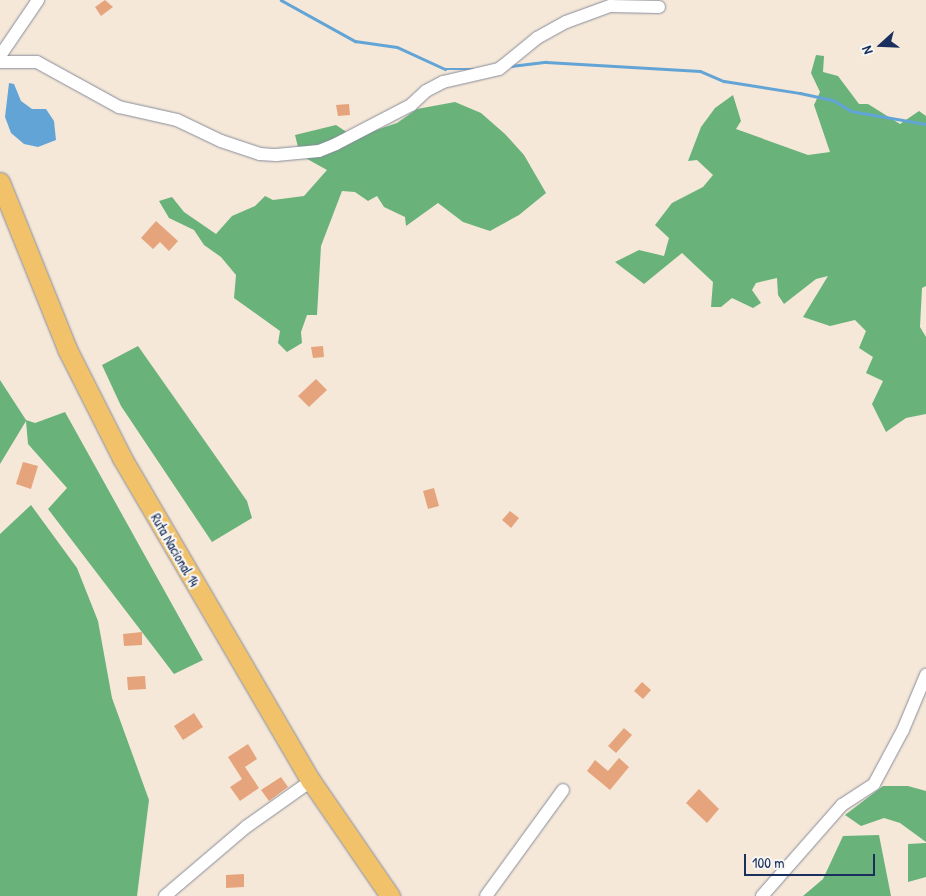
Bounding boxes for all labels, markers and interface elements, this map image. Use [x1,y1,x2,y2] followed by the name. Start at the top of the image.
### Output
[856,20,906,70] north arrow
[856,44,877,57] text: N
[147,510,203,590] street label: Ruta Nacional 14
[746,844,877,876] scale bar
[752,852,785,873] text: 100 m

